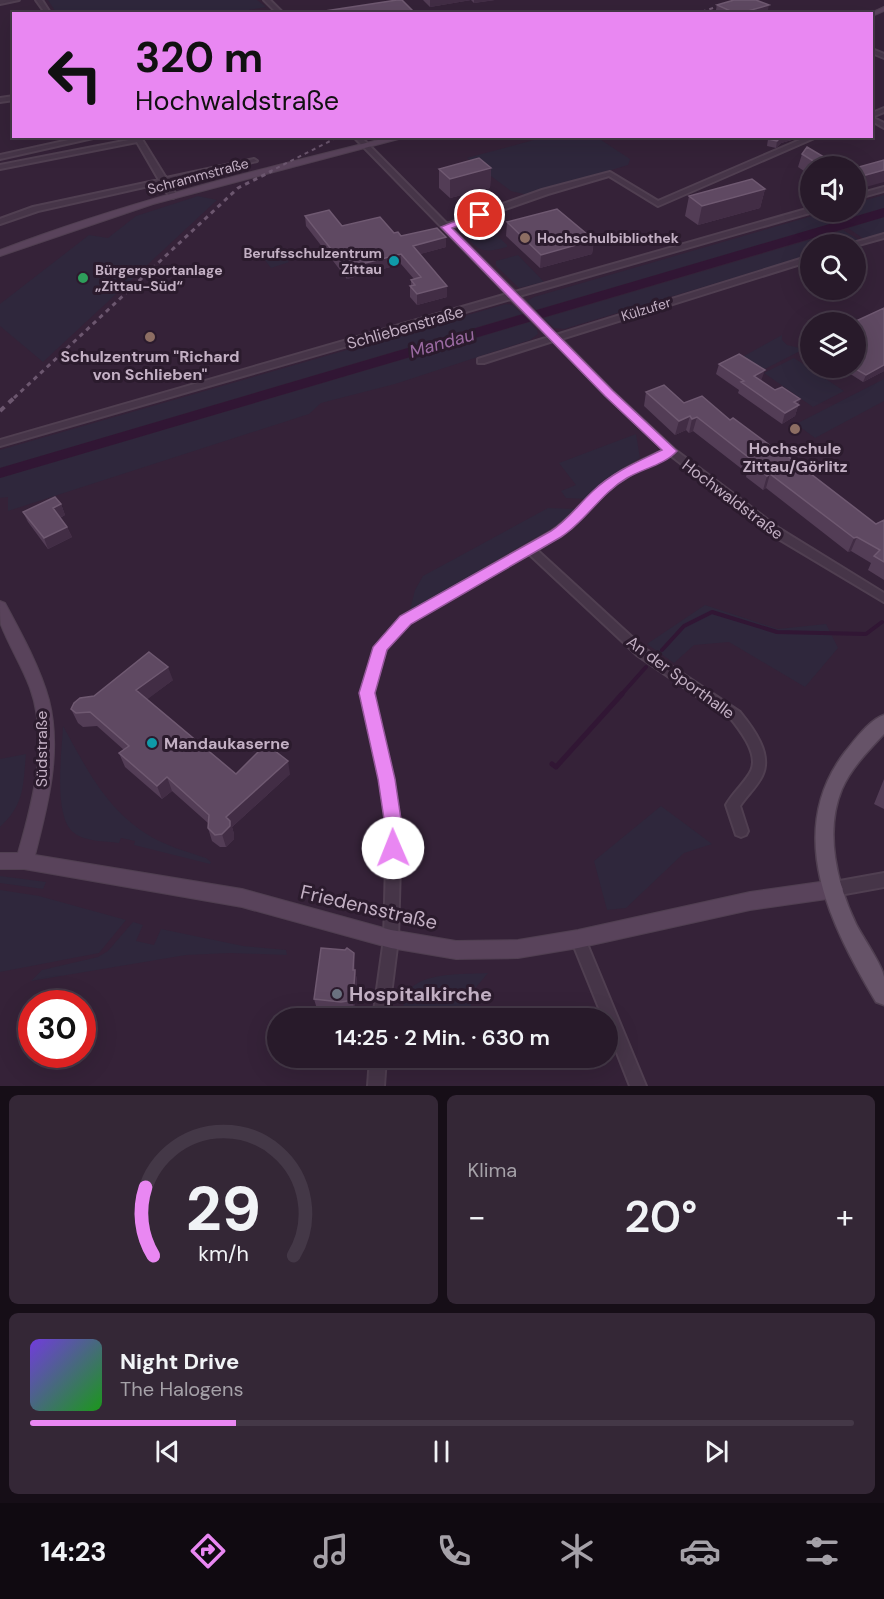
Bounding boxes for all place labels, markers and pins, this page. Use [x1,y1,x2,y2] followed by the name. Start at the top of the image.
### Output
[454,189,505,240] pin
[537,229,679,247] place label: Hochschulbibliothek
[518,231,532,245] marker: Hochschulbibliothek
[243,244,382,278] place label: Berufsschulzentrum Zittau
[387,254,401,268] marker: Berufsschulzentrum Zittau
[95,261,223,295] place label: Bürgersportanlage „Zittau-Süd“
[76,271,90,285] marker: Bürgersportanlage „Zittau-Süd“
[143,330,157,344] marker: Schulzentrum "Richard von Schlieben"
[60,346,240,385] place label: Schulzentrum "Richard von Schlieben"
[788,422,802,436] marker: Hochschule Zittau/Görlitz
[742,438,848,477] place label: Hochschule Zittau/Görlitz
[164,733,290,754] place label: Mandaukaserne
[145,736,159,750] marker: Mandaukaserne
[349,981,492,1007] place label: Hospitalkirche
[330,987,344,1001] marker: Hospitalkirche

